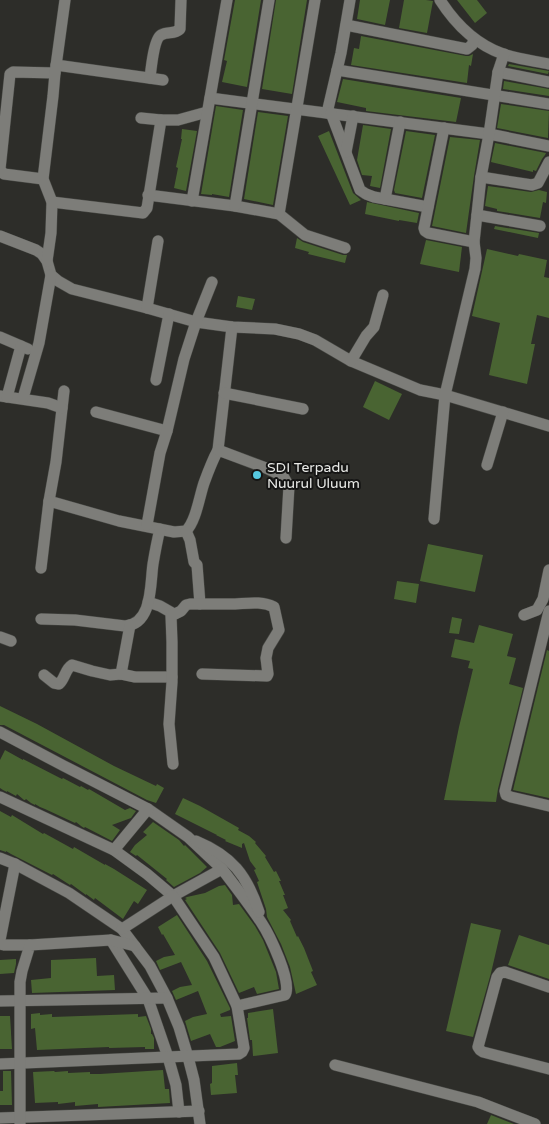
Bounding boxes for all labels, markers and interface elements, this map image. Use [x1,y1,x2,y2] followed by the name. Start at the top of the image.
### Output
[267,459,360,492] place label: SDI Terpadu Nuurul Uluum
[251,469,263,481] marker: SDI Terpadu Nuurul Uluum

